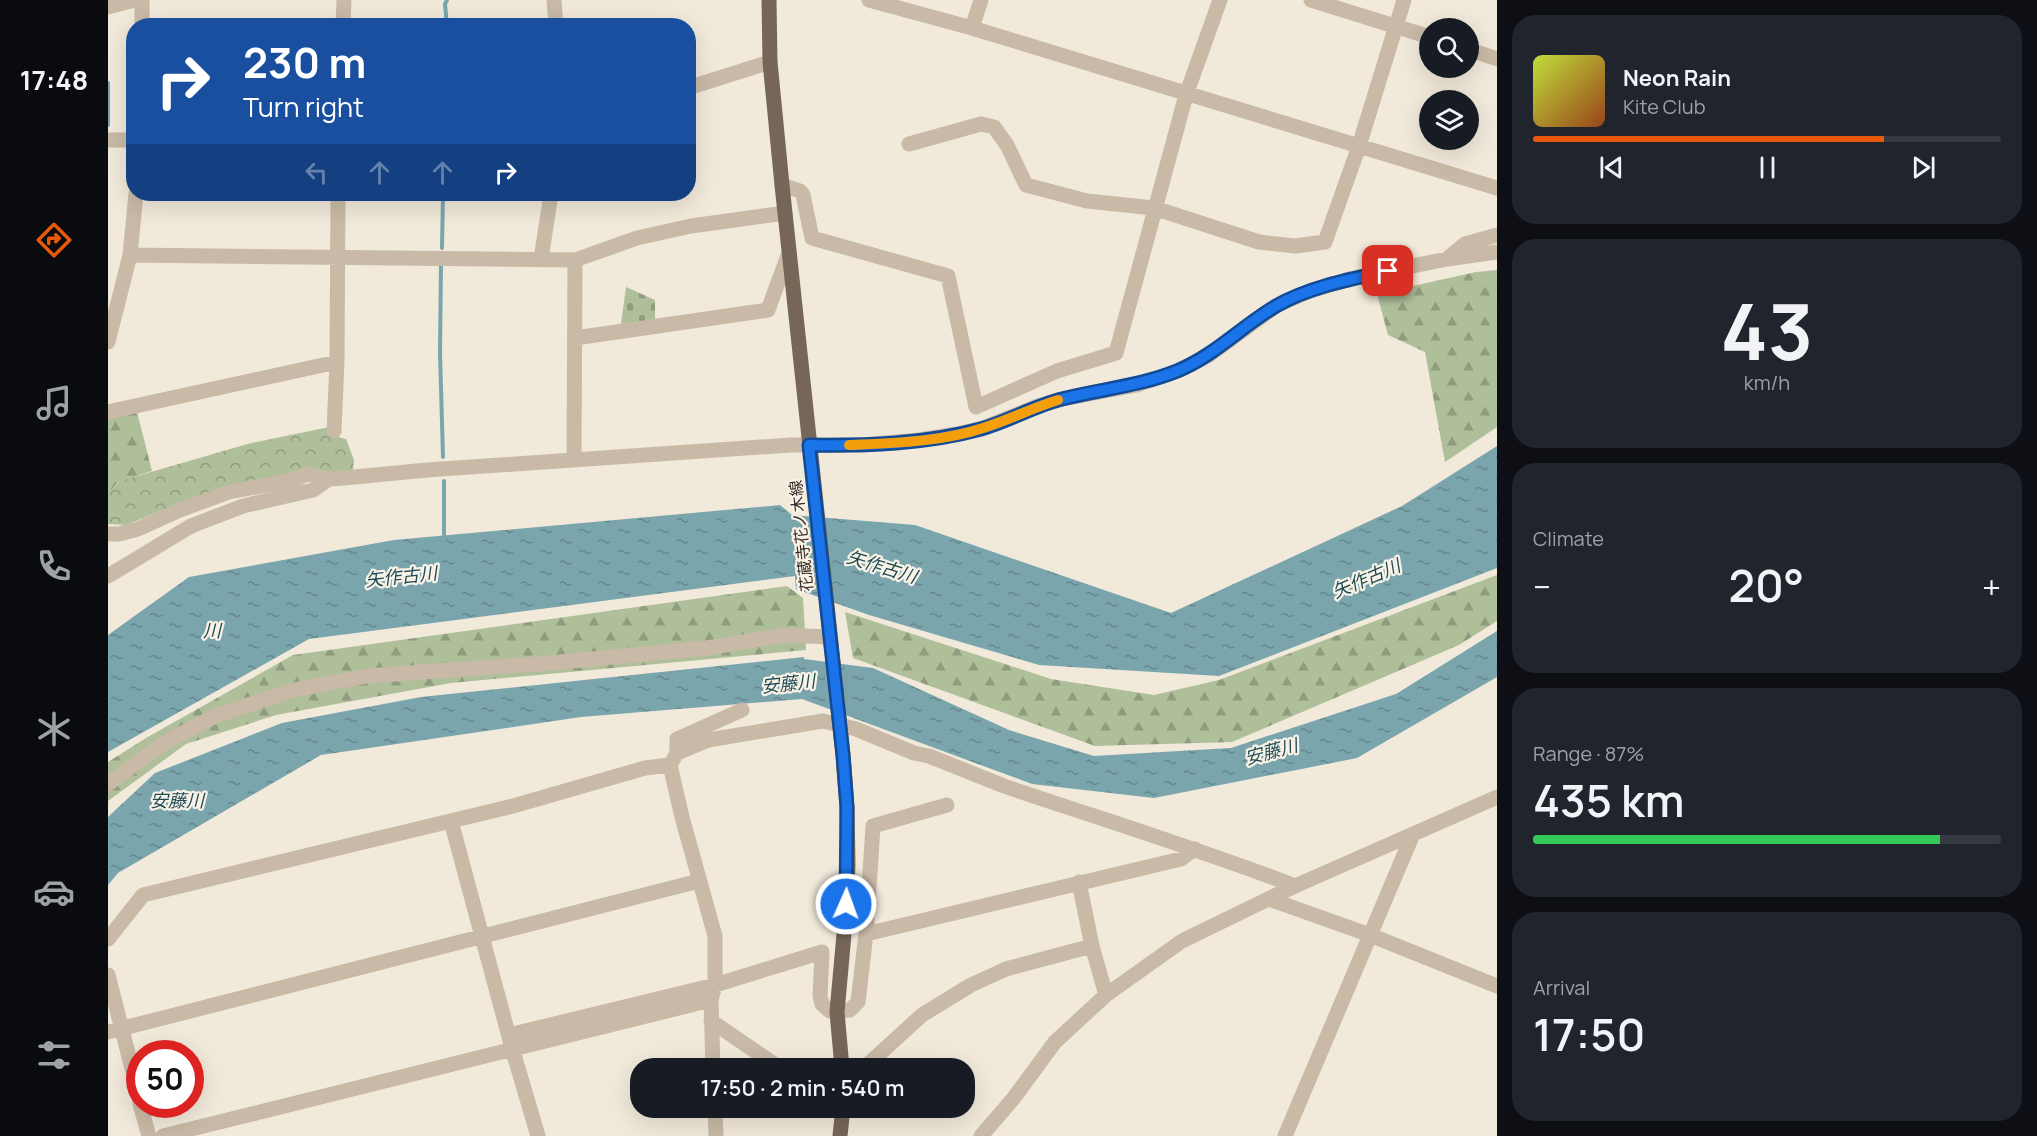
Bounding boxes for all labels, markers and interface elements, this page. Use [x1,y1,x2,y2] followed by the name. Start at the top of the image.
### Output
[1419,18,1479,150] map controls
[1419,18,1479,78] button: search
[243,33,366,91] text: 230 m
[144,42,222,120] icon: right
[20,61,88,98] text: 17:48
[1623,63,1731,93] text: Neon Rain
[243,88,364,125] text: Turn right
[1419,90,1479,150] button: layers
[1623,93,1706,120] text: Kite Club
[1595,151,1628,184] icon: previous
[1751,151,1784,184] icon: pause
[1907,151,1940,184] icon: next
[300,156,333,189] icon: left
[363,156,396,189] icon: ahead
[426,156,459,189] icon: ahead
[489,156,522,189] icon: right
[33,219,75,261] icon: directions
[1362,245,1413,296] pin
[1371,254,1404,287] icon: arrive
[1721,277,1813,383] text: 43
[1744,369,1790,396] text: km/h
[33,382,75,424] icon: music
[784,479,818,593] street label: 花蔵寺花ノ木線
[1533,525,1604,552] text: Climate
[844,544,922,589] water label: 矢作古川
[33,545,75,587] icon: phone
[1328,552,1406,603] water label: 矢作古川
[1729,554,1804,616] text: 20°
[364,560,440,592] water label: 矢作古川
[1533,564,1551,609] text: −
[1982,564,2001,609] text: +
[203,618,223,642] water label: 川
[760,668,818,698] water label: 安藤川
[33,708,75,750] icon: climate
[1242,732,1302,770] water label: 安藤川
[1533,740,1644,767] text: Range · 87%
[1533,769,1684,831] text: 435 km
[150,788,206,812] water label: 安藤川
[33,871,75,913] icon: car
[814,872,878,936] position arrow
[1533,974,1590,1001] text: Arrival
[1533,1003,1645,1065] text: 17:50
[33,1034,75,1076] icon: filters
[126,1040,204,1118] speed limit sign: 50
[701,1073,904,1103] text: 17:50 · 2 min · 540 m

